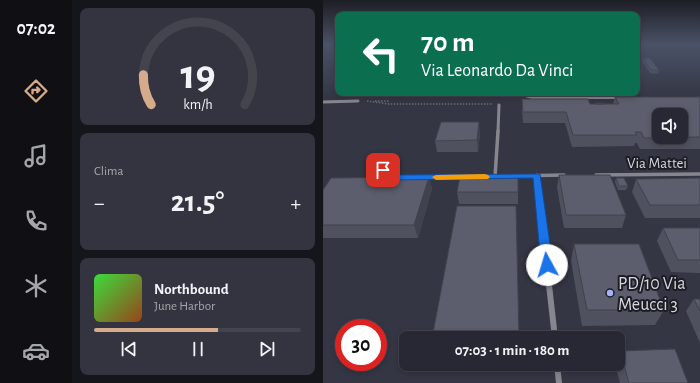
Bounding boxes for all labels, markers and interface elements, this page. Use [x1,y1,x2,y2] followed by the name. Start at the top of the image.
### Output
[16,20,56,38] text: 07:02
[355,28,407,80] icon: left
[421,29,475,57] text: 70 m
[180,54,215,95] text: 19
[421,62,573,80] text: Via Leonardo Da Vinci
[22,77,50,105] icon: directions
[183,97,212,111] text: km/h
[652,108,688,144] map controls
[652,108,688,144] button: sound
[22,142,50,170] icon: music
[366,153,400,187] pin
[627,156,687,171] street label: Via Mattei
[372,159,394,181] icon: arrive
[94,165,124,178] text: Clima
[171,187,224,217] text: 21.5°
[94,192,105,214] text: −
[290,192,301,214] text: +
[22,207,50,235] icon: phone
[526,244,568,286] position arrow
[22,272,50,300] icon: climate
[618,275,686,314] place label: PD/10 Via Meucci 3
[154,282,229,297] text: Northbound
[605,288,615,298] marker: PD/10 Via Meucci 3
[154,300,215,313] text: June Harbor
[335,319,387,371] speed limit sign: 30
[22,337,50,365] icon: car
[118,338,140,360] icon: previous
[187,338,209,360] icon: pause
[256,338,278,360] icon: next
[455,343,569,358] text: 07:03 · 1 min · 180 m

